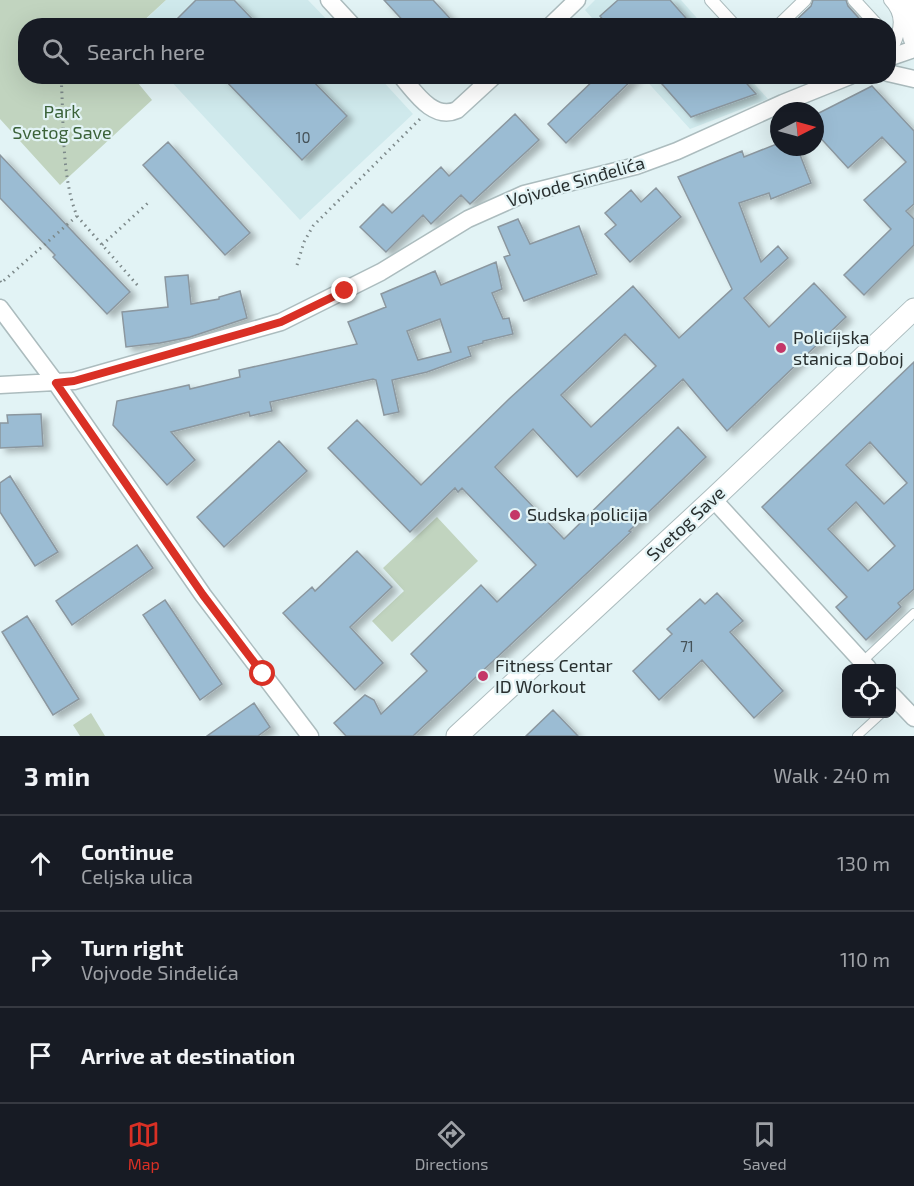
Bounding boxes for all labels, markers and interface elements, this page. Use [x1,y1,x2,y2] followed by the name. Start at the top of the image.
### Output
[18,18,896,84] search box
[39,35,72,68] icon: search
[87,38,205,64] text: Search here
[12,100,112,143] park label: Park Svetog Save
[770,102,824,156] north arrow
[295,128,311,146] house number: 10
[504,151,647,211] street label: Vojvode Sinđelića
[331,277,357,303] route end
[793,326,904,369] place label: Policijska stanica Doboj
[774,341,788,355] marker: Policijska stanica Doboj
[642,481,729,565] street label: Svetog Save
[527,503,648,525] place label: Sudska policija
[508,508,522,522] marker: Sudska policija
[680,637,694,655] house number: 71
[495,654,613,697] place label: Fitness Centar ID Workout
[249,660,275,686] route start
[842,664,896,718] map controls
[842,664,896,718] button: locate
[476,669,490,683] marker: Fitness Centar ID Workout
[24,760,90,791] text: 3 min
[773,763,890,787] text: Walk · 240 m
[81,838,174,864] text: Continue
[24,847,57,880] icon: ahead
[837,851,890,875] text: 130 m
[81,864,193,888] text: Celjska ulica
[81,934,183,960] text: Turn right
[24,943,57,976] icon: right
[840,947,890,971] text: 110 m
[81,960,239,984] text: Vojvode Sinđelića
[24,1039,57,1072] icon: arrive
[81,1042,295,1068] text: Arrive at destination
[127,1118,160,1173] tab: Map
[415,1118,488,1173] tab: Directions
[743,1118,787,1173] tab: Saved

